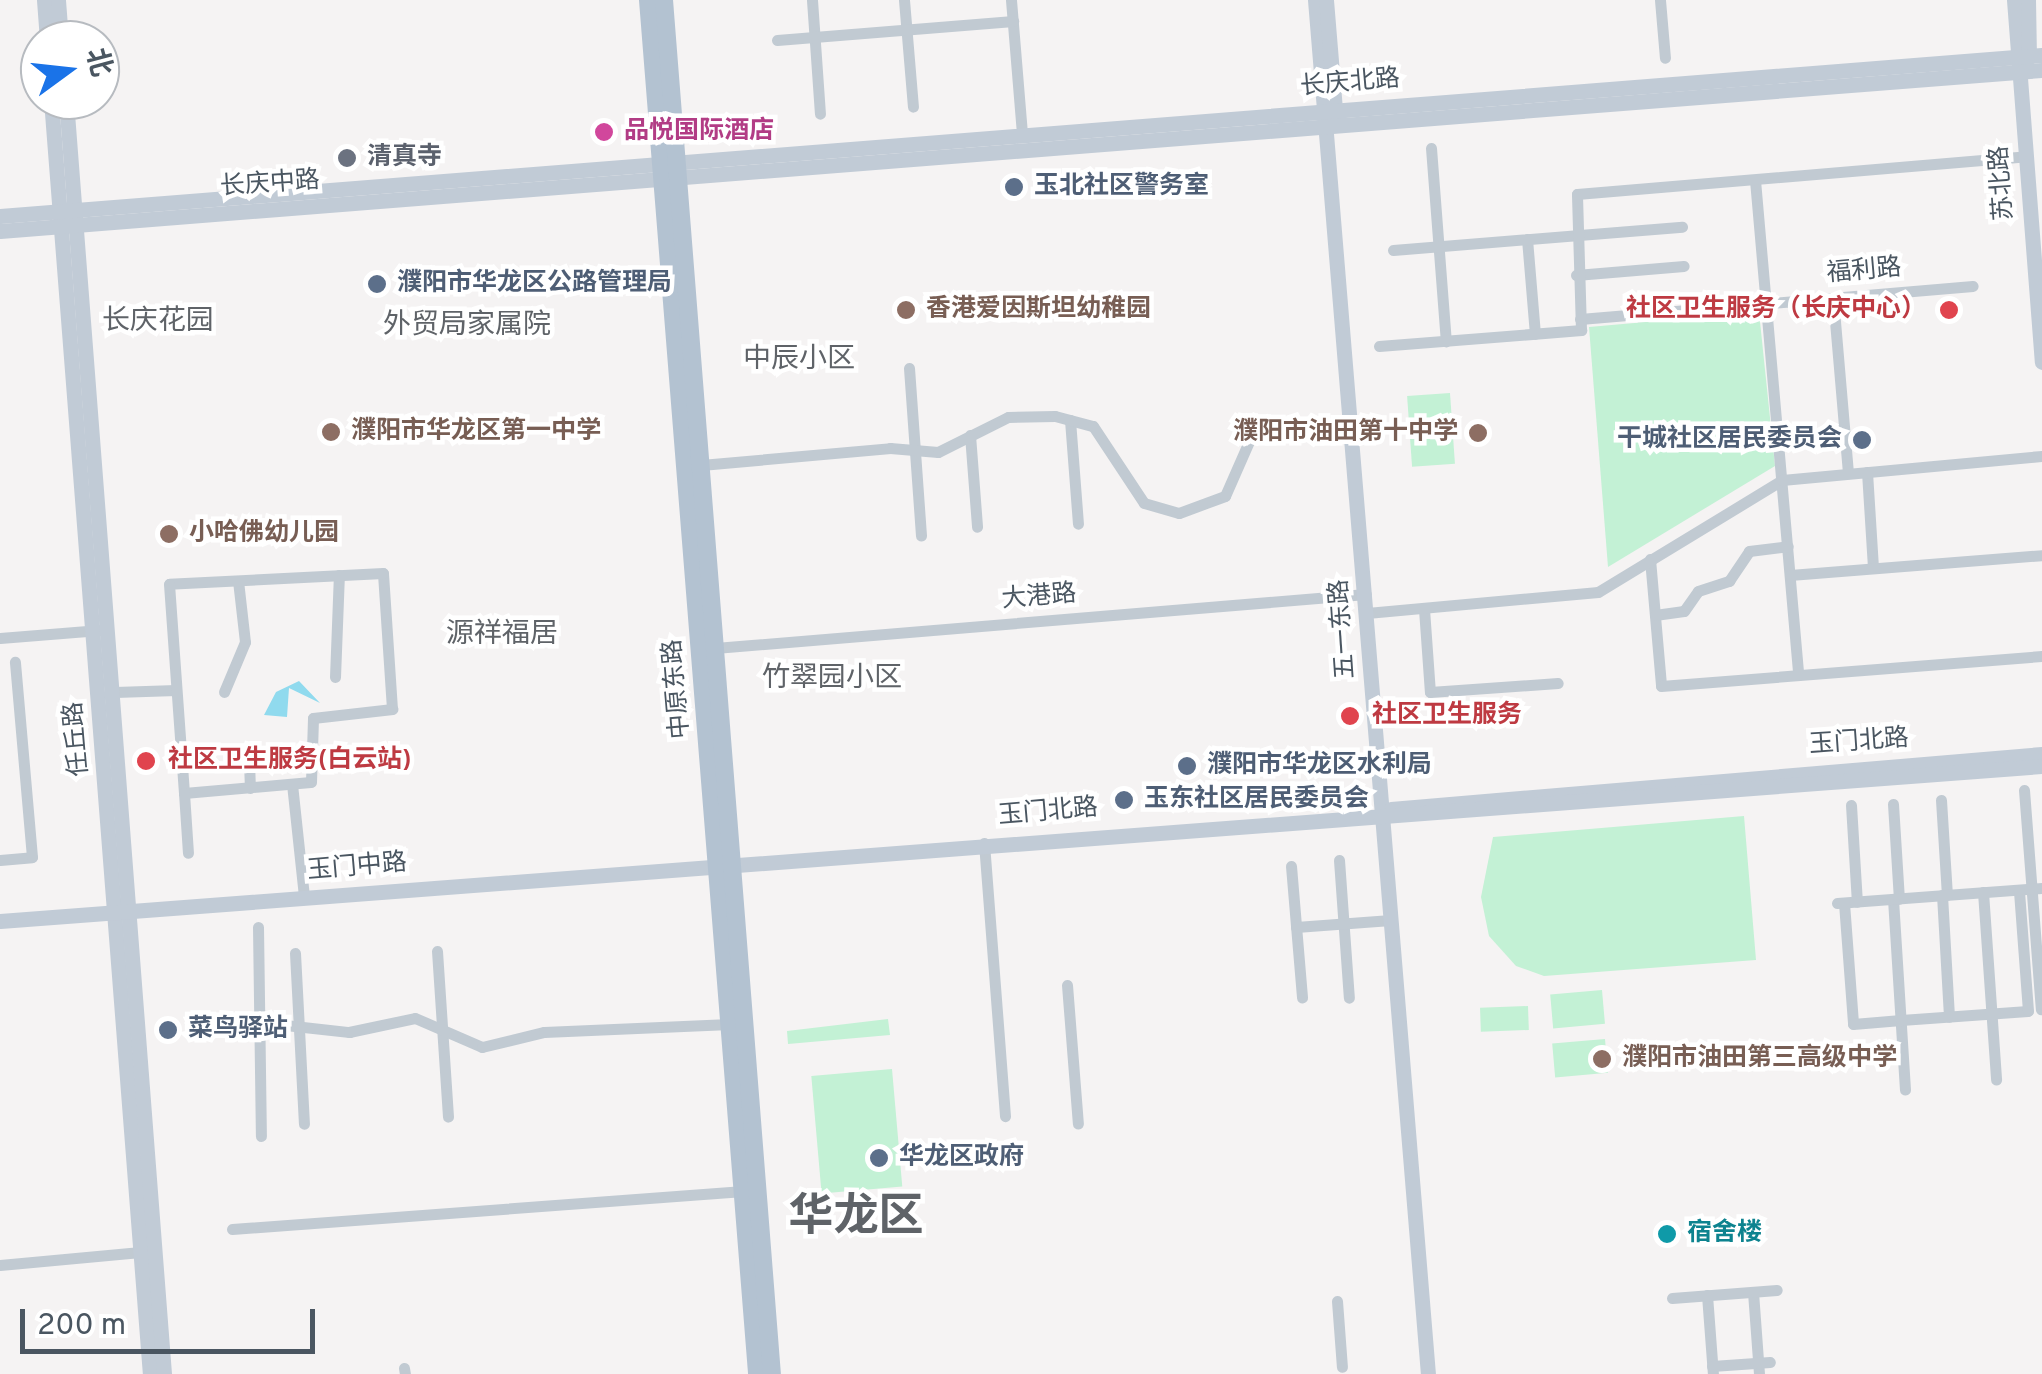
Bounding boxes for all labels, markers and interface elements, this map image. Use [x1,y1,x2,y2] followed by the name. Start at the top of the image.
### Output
[20,20,120,120] north arrow
[76,45,118,81] text: 北
[1299,65,1401,103] street label: 长庆北路
[624,117,774,147] place label: 品悦国际酒店
[593,121,615,143] marker: 品悦国际酒店
[367,143,442,173] place label: 清真寺
[1985,145,2021,221] street label: 苏北路
[336,147,358,169] marker: 清真寺
[219,167,321,203] street label: 长庆中路
[1034,172,1209,202] place label: 玉北社区警务室
[1003,176,1025,198] marker: 玉北社区警务室
[1825,254,1903,290] street label: 福利路
[397,269,672,299] place label: 濮阳市华龙区公路管理局
[366,273,388,295] marker: 濮阳市华龙区公路管理局
[926,295,1151,325] place label: 香港爱因斯坦幼稚园
[1626,295,1926,325] place label: 社区卫生服务（长庆中心）
[1936,297,1962,323] marker: 社区卫生服务（长庆中心）
[895,299,917,321] marker: 香港爱因斯坦幼稚园
[102,305,214,339] district label: 长庆花园
[383,309,551,343] district label: 外贸局家属院
[743,343,855,377] district label: 中辰小区
[351,417,601,447] place label: 濮阳市华龙区第一中学
[1233,418,1458,448] place label: 濮阳市油田第十中学
[320,421,342,443] marker: 濮阳市华龙区第一中学
[1467,422,1489,444] marker: 濮阳市油田第十中学
[1617,425,1842,455] place label: 干城社区居民委员会
[1851,429,1873,451] marker: 干城社区居民委员会
[189,519,339,549] place label: 小哈佛幼儿园
[158,523,180,545] marker: 小哈佛幼儿园
[1326,578,1362,680] street label: 五一东路
[1000,580,1078,616] street label: 大港路
[446,618,558,652] district label: 源祥福居
[659,638,697,740] street label: 中原东路
[762,662,902,696] district label: 竹翠园小区
[60,700,96,778] street label: 任丘路
[1372,701,1522,731] place label: 社区卫生服务
[1337,703,1363,729] marker: 社区卫生服务
[1808,725,1910,761] street label: 玉门北路
[168,746,412,776] place label: 社区卫生服务(白云站)
[133,748,159,774] marker: 社区卫生服务(白云站)
[1207,751,1432,781] place label: 濮阳市华龙区水利局
[1176,755,1198,777] marker: 濮阳市华龙区水利局
[1144,785,1369,815] place label: 玉东社区居民委员会
[1113,789,1135,811] marker: 玉东社区居民委员会
[997,794,1099,832] street label: 玉门北路
[306,849,408,887] street label: 玉门中路
[188,1015,288,1045] place label: 菜鸟驿站
[157,1019,179,1041] marker: 菜鸟驿站
[1622,1044,1897,1074] place label: 濮阳市油田第三高级中学
[1591,1048,1613,1070] marker: 濮阳市油田第三高级中学
[899,1143,1024,1173] place label: 华龙区政府
[868,1147,890,1169] marker: 华龙区政府
[789,1192,923,1246] district label: 华龙区
[1687,1219,1762,1249] place label: 宿舍楼
[1656,1223,1678,1245] marker: 宿舍楼
[25,1289,320,1351] scale bar
[37,1308,126,1345] text: 200 m

